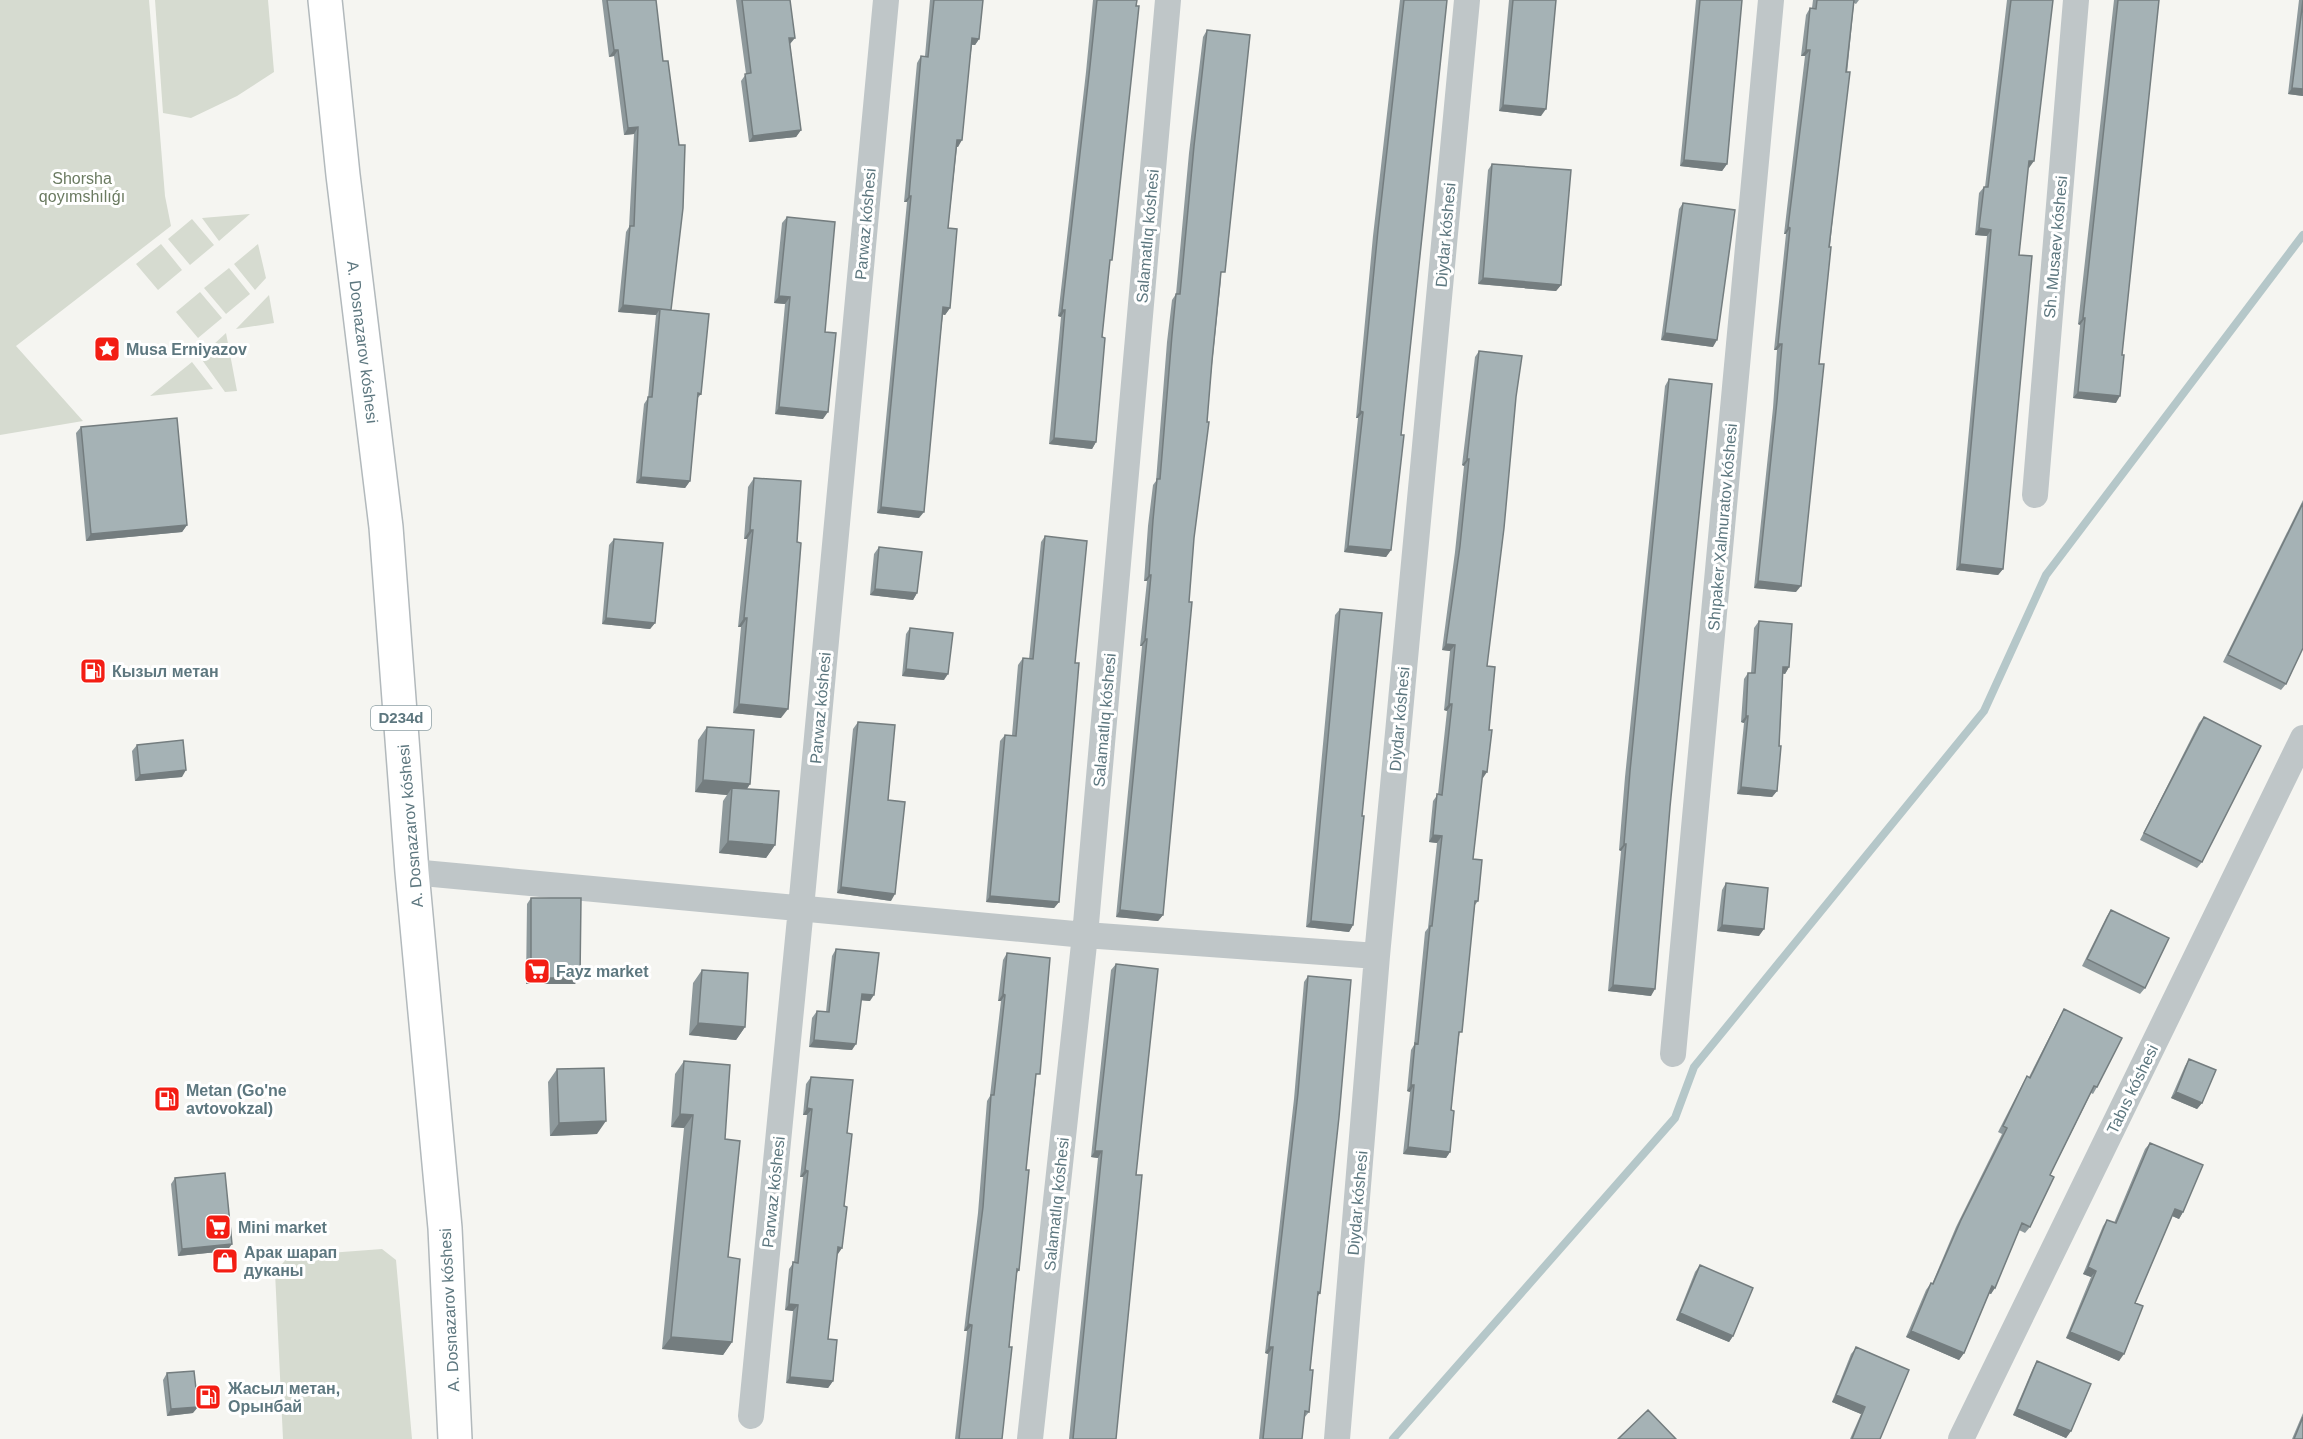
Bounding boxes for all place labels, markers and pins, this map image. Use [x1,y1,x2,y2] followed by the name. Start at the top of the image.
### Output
[92,334,122,364] place icon: Musa Erniyazov
[126,341,247,358] place label: Musa Erniyazov
[78,656,108,686] fuel station icon: Кызыл метан
[112,663,219,680] place label: Кызыл метан
[522,956,552,986] supermarket icon: Fayz market
[556,963,649,980] place label: Fayz market
[186,1082,287,1117] place label: Metan (Go'ne avtovokzal)
[152,1084,182,1114] fuel station icon: Metan (Go'ne avtovokzal)
[203,1212,233,1242] supermarket icon: Mini market
[238,1219,328,1236] place label: Mini market
[244,1244,337,1279] place label: Арак шарап дуканы
[210,1246,240,1276] shop icon: Арак шарап дуканы
[227,1380,340,1415] place label: Жасыл метан, Орынбай
[193,1382,223,1412] fuel station icon: Жасыл метан, Орынбай

